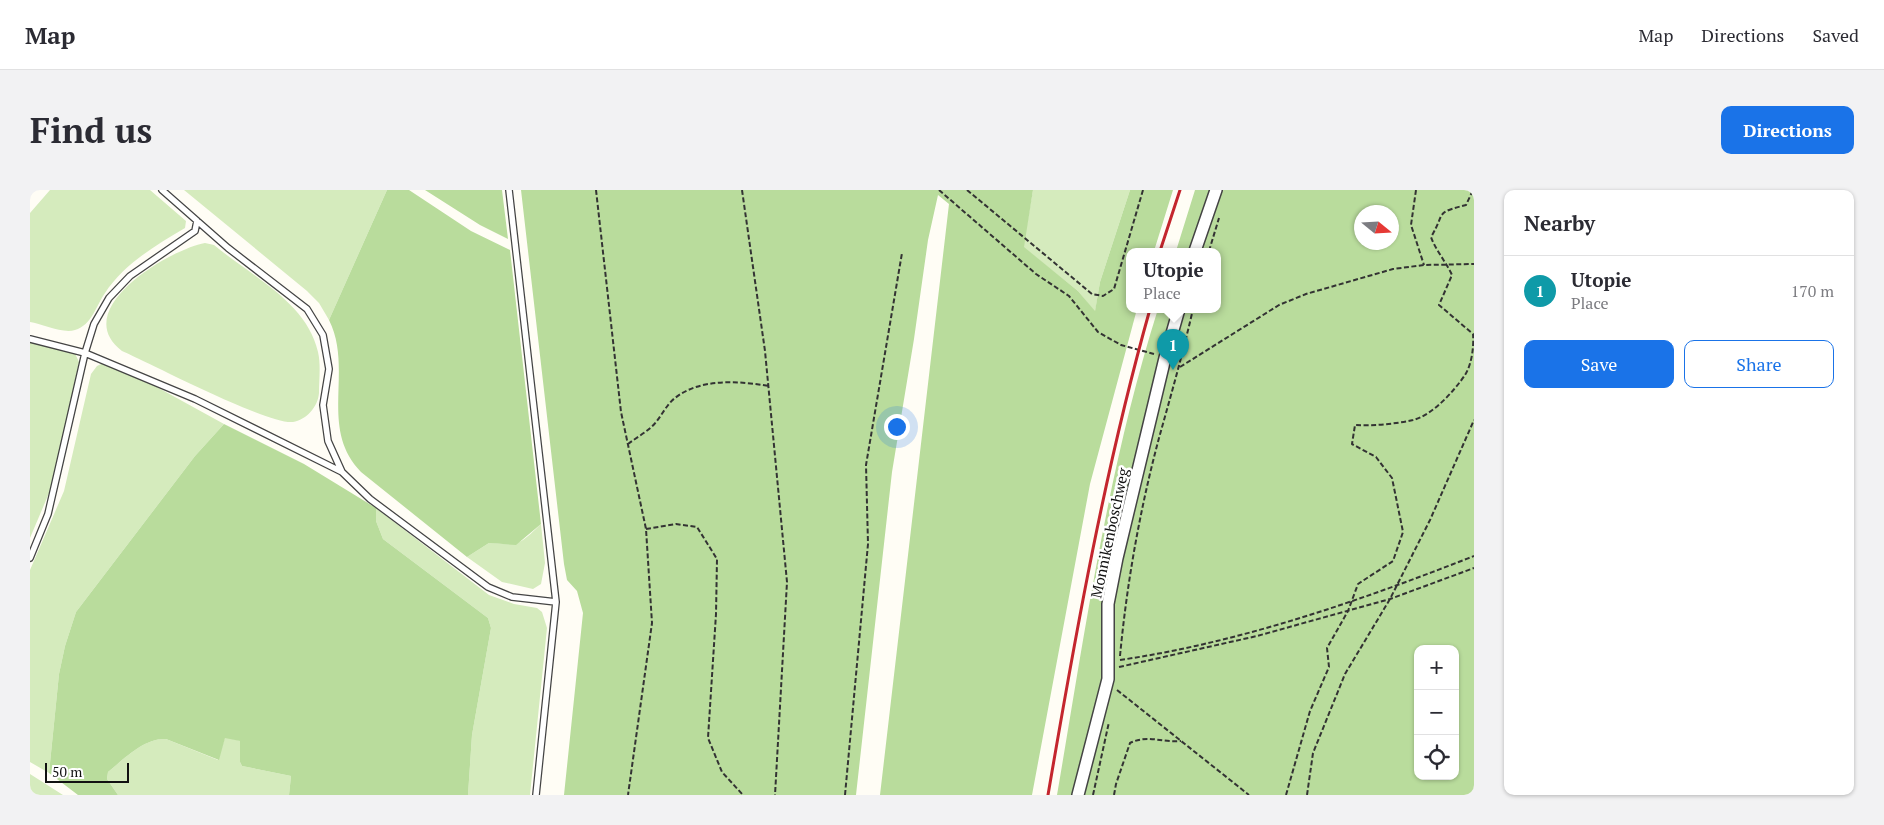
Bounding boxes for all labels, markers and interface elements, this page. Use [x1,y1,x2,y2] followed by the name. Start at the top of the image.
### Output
[25,19,75,51] text: Map
[1638,23,1673,47] text: Map
[1701,23,1784,47] text: Directions
[1812,23,1859,47] text: Saved
[1721,106,1854,154] button: Directions
[30,107,152,153] text: Find us
[1354,205,1399,250] north arrow
[1524,209,1595,237] text: Nearby
[1126,248,1221,313] popup
[1143,257,1204,282] text: Utopie
[1571,267,1632,292] text: Utopie
[1535,280,1545,302] text: 1
[1791,280,1834,302] text: 170 m
[1143,282,1181,304] text: Place
[1571,292,1609,314] text: Place
[1157,329,1189,370] pin: 1
[1524,340,1674,388] button: Save
[1684,340,1834,388] button: Share
[884,414,910,440] your location
[1085,465,1133,600] street label: Monnikenboschweg
[1414,645,1459,780] map controls
[1414,645,1459,690] button: +
[1414,690,1459,735] button: −
[1414,735,1459,780] button: locate
[45,760,129,783] scale bar
[52,762,82,781] text: 50 m

